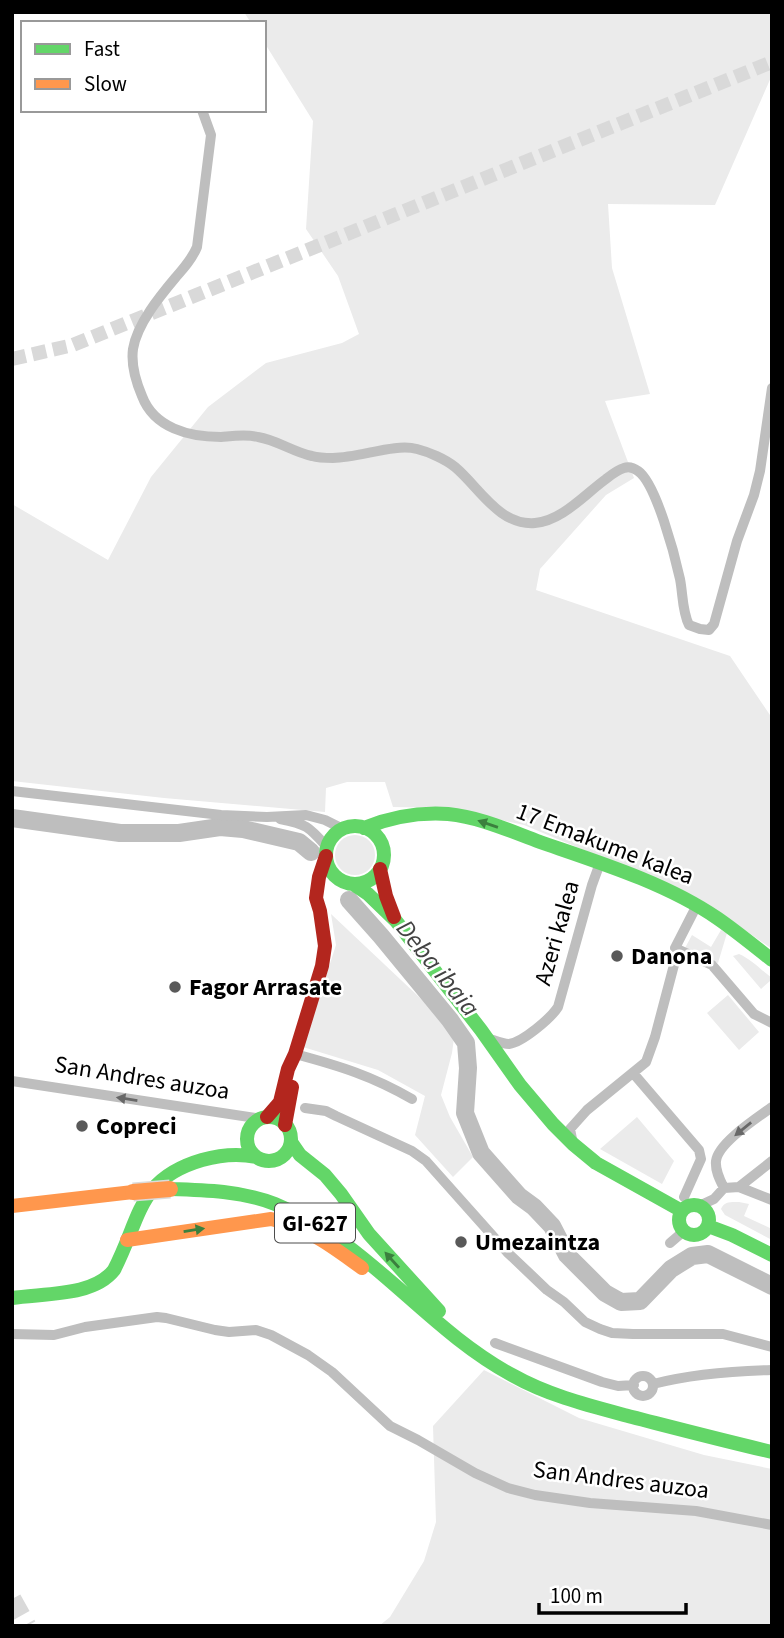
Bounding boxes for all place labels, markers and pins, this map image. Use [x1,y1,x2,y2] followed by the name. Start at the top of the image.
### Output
[631,939,712,974] place label: Danona
[609,948,625,964] marker: Danona
[189,970,342,1005] place label: Fagor Arrasate
[167,979,183,995] marker: Fagor Arrasate
[96,1109,177,1144] place label: Copreci
[74,1118,90,1134] marker: Copreci
[475,1225,600,1260] place label: Umezaintza
[453,1234,469,1250] marker: Umezaintza

